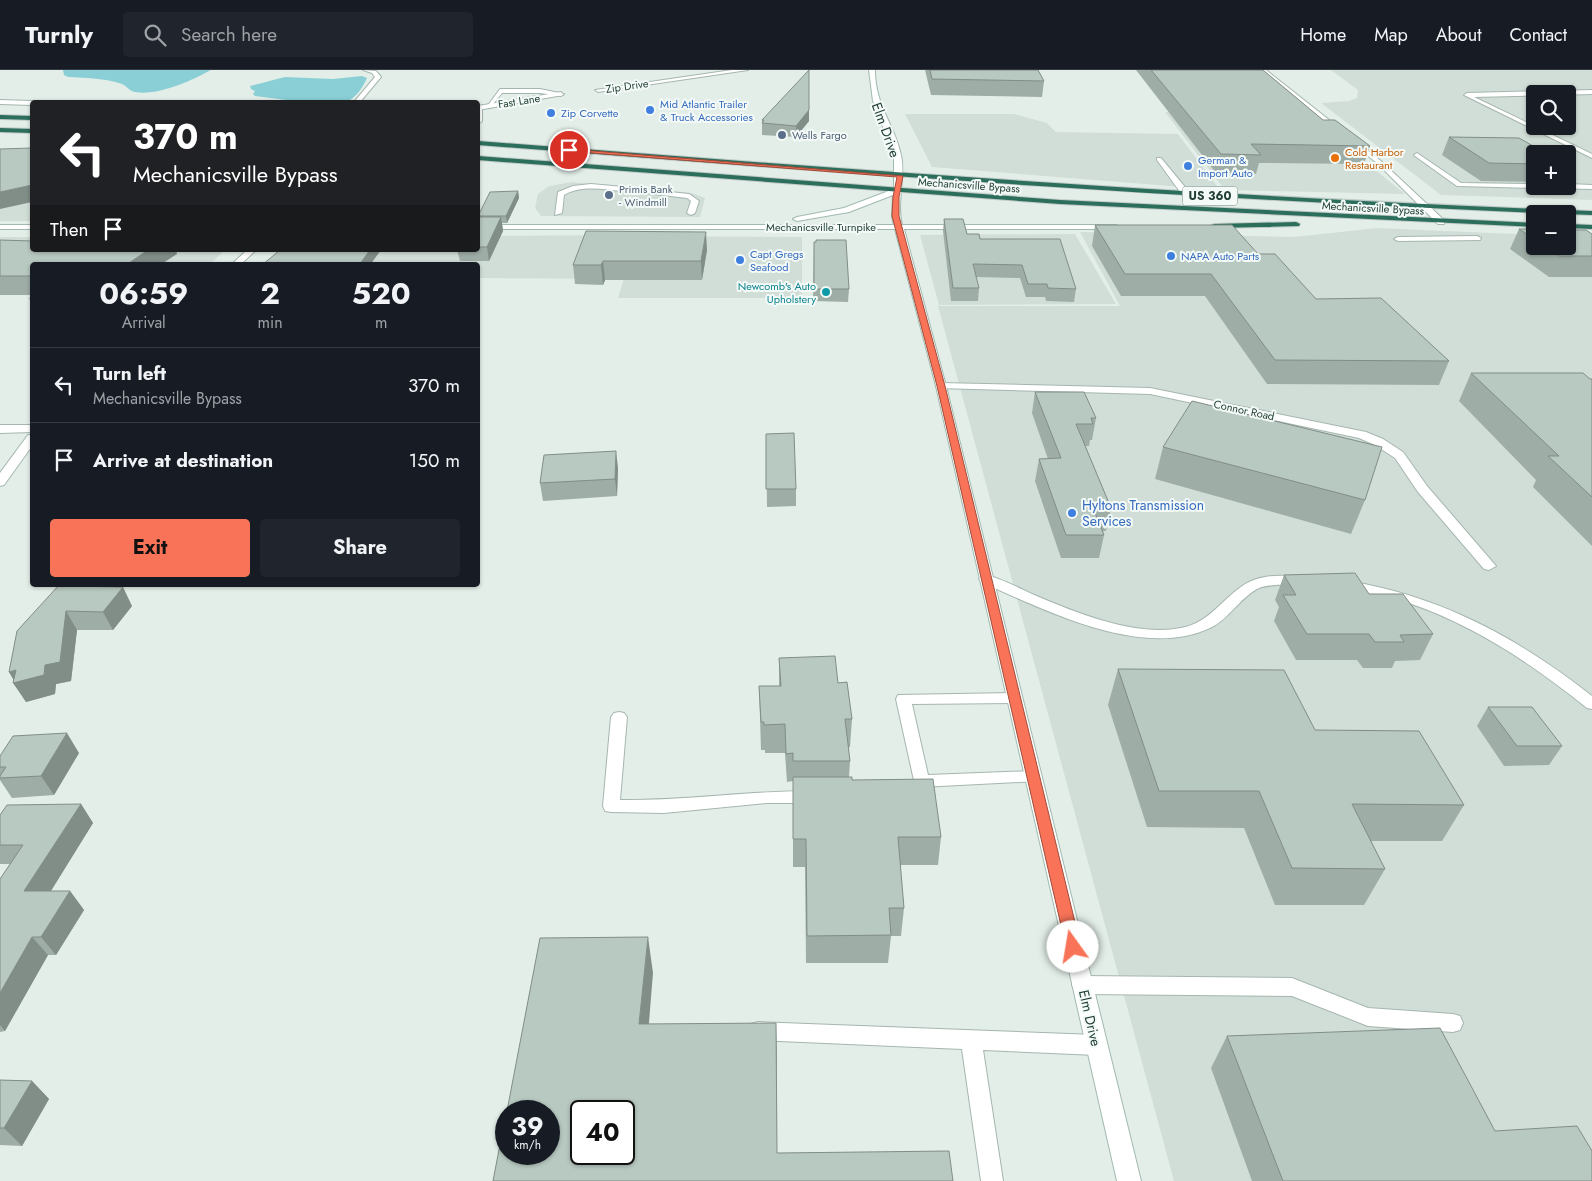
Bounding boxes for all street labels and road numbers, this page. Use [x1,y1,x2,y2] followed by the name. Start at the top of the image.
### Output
[605,75,650,97] street label: Zip Drive
[497,90,542,112] street label: Fast Lane
[867,100,905,160] street label: Elm Drive
[917,173,1021,197] street label: Mechanicsville Bypass
[1182,186,1238,206] road number: US 360
[1321,197,1425,219] street label: Mechanicsville Bypass
[766,219,876,235] street label: Mechanicsville Turnpike
[1212,396,1276,424] street label: Connor Road
[1074,988,1106,1048] street label: Elm Drive

